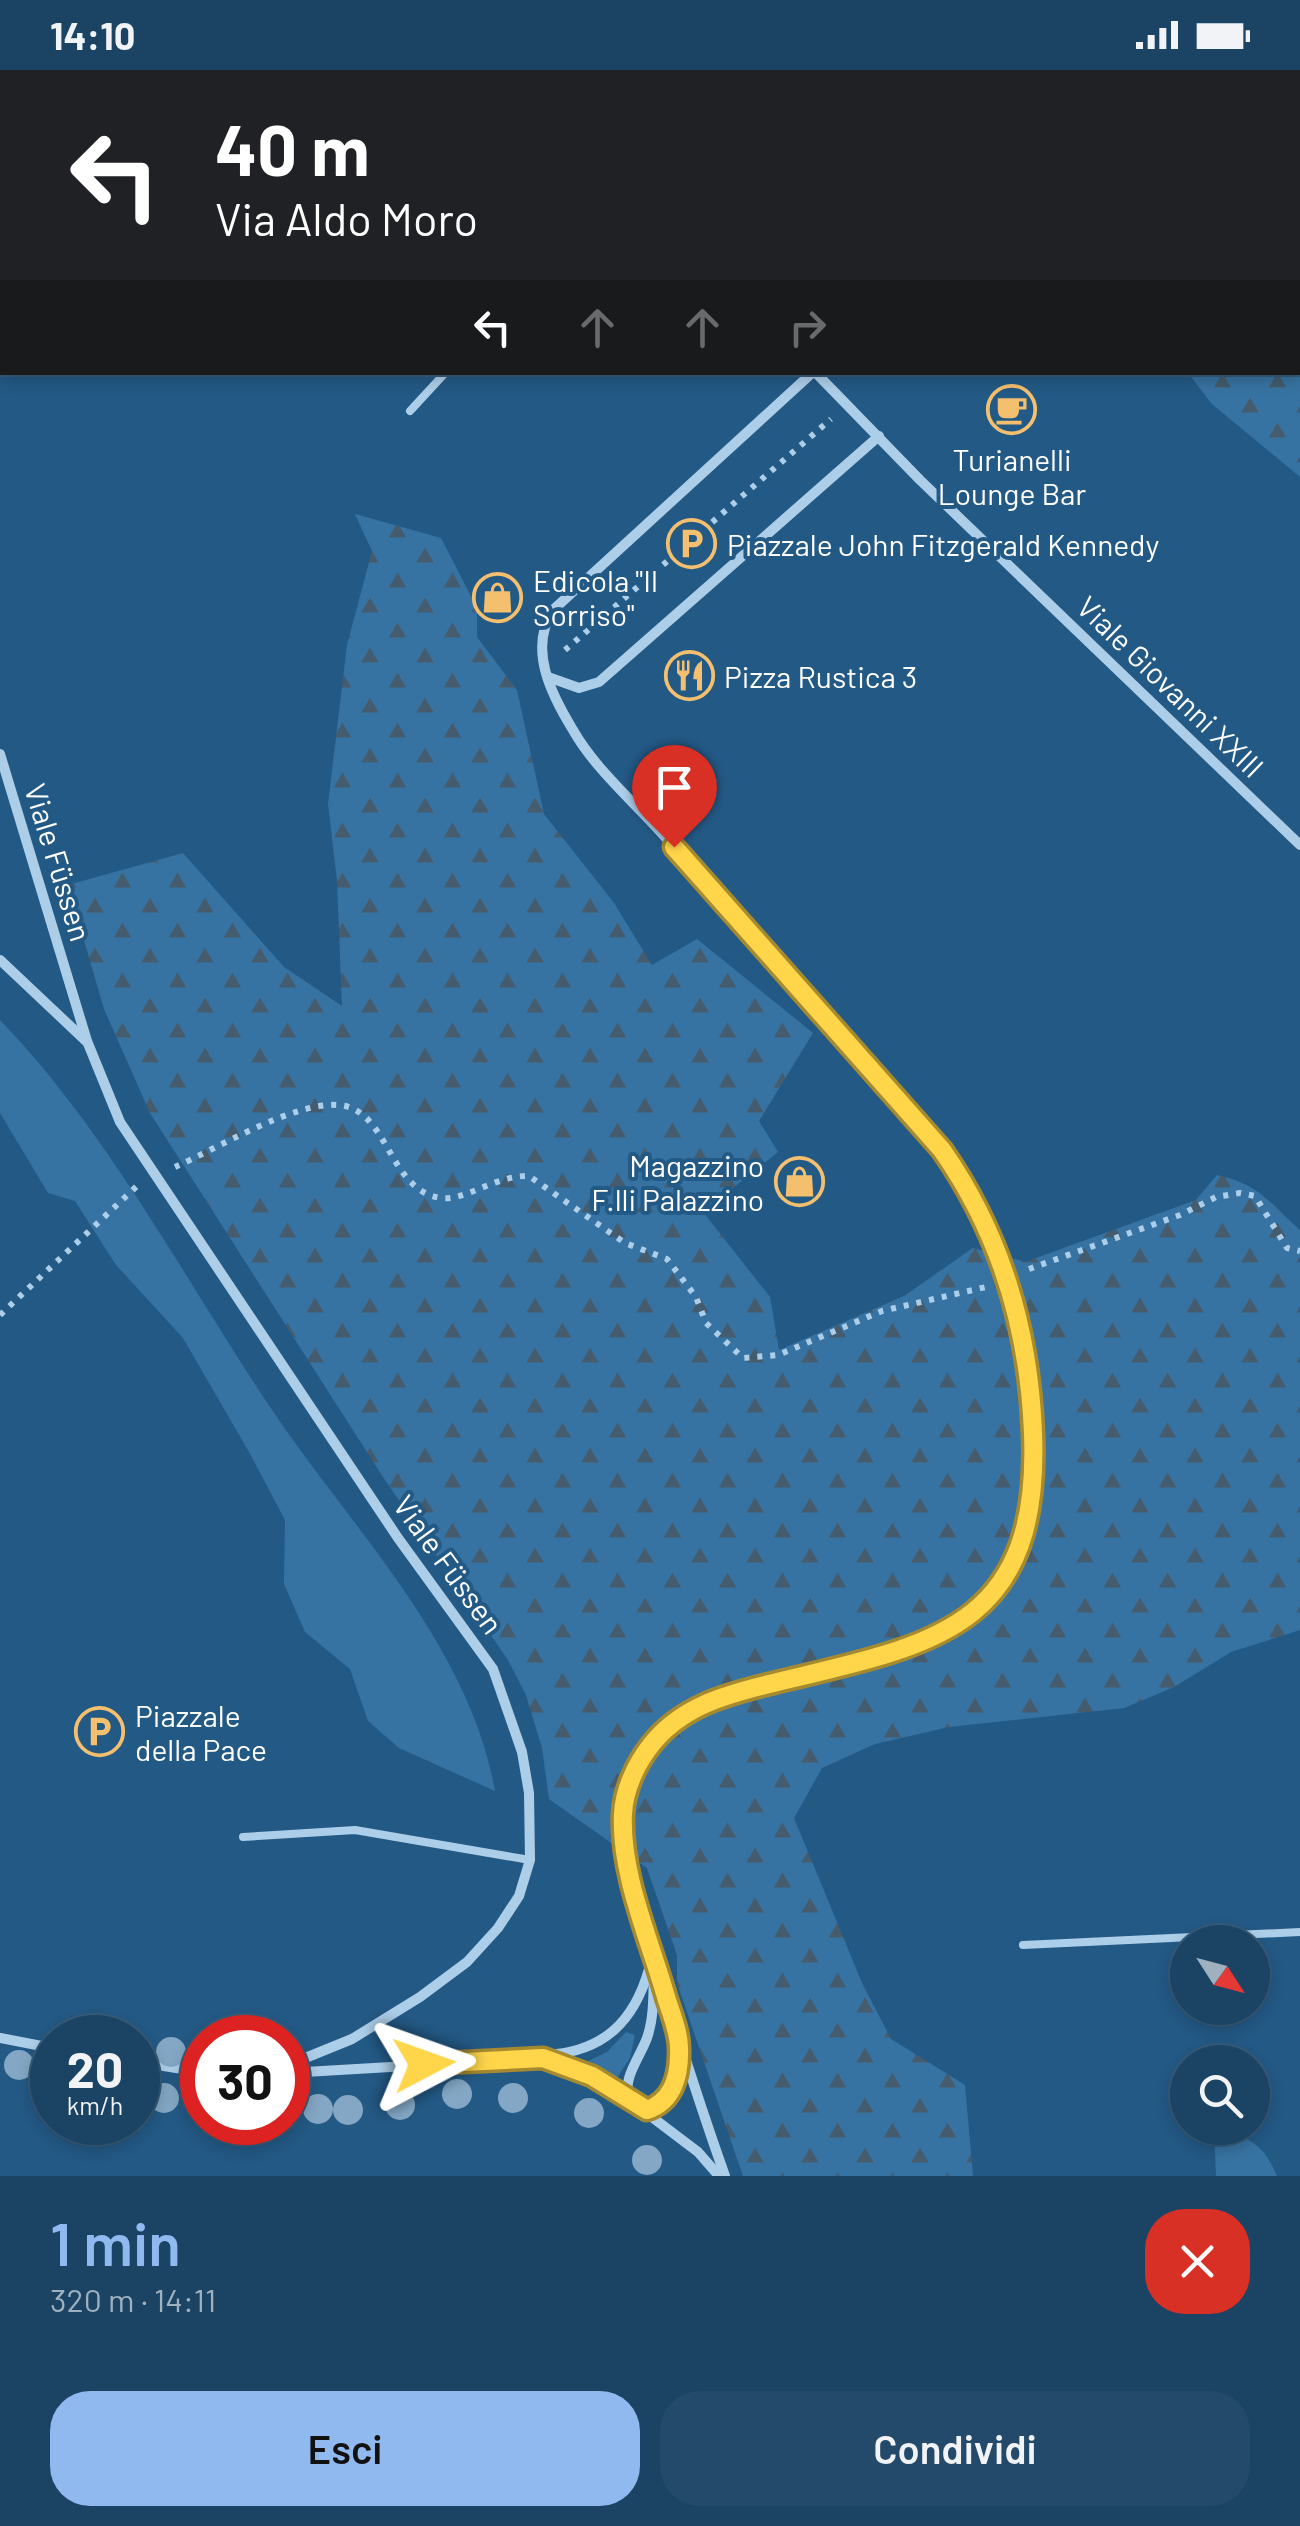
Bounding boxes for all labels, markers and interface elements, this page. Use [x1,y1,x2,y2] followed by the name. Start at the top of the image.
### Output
[50,12,135,58] text: 14:10
[215,106,370,190] text: 40 m
[50,110,180,240] icon: left
[215,191,478,245] text: Via Aldo Moro
[465,300,520,355] icon: left
[570,300,625,355] icon: ahead
[675,300,730,355] icon: ahead
[780,300,835,355] icon: right
[986,384,1038,436] cafe icon: Turianelli Lounge Bar
[938,441,1086,511] place label: Turianelli Lounge Bar
[666,518,718,570] parking icon: Piazzale John Fitzgerald Kennedy
[727,526,1159,562] place label: Piazzale John Fitzgerald Kennedy
[533,562,658,632] place label: Edicola "Il Sorriso"
[472,571,524,623] shop icon: Edicola "Il Sorriso"
[1070,588,1272,784] street label: Viale Giovanni XXIII
[663,650,715,702] restaurant icon: Pizza Rustica 3
[724,658,917,694] place label: Pizza Rustica 3
[632,745,717,848] pin
[647,760,702,815] icon: arrive
[18,779,100,945] street label: Viale Füssen
[591,1147,764,1217] place label: Magazzino F.lli Palazzino
[773,1156,825,1208] shop icon: Magazzino F.lli Palazzino
[387,1488,511,1640] street label: Viale Füssen
[135,1697,267,1767] place label: Piazzale della Pace
[74,1706,126,1758] parking icon: Piazzale della Pace
[1170,1925,1270,2025] north arrow
[1170,1925,1270,2145] map controls
[372,2012,476,2116] position arrow
[180,2015,310,2145] speed limit sign: 30
[67,2038,123,2098] text: 20
[1170,2045,1270,2145] button: search
[67,2090,123,2120] text: km/h
[50,2206,181,2278] text: 1 min
[1145,2209,1250,2314] button: close
[50,2280,216,2318] text: 320 m · 14:11
[50,2391,640,2506] button: Esci
[660,2391,1250,2506] button: Condividi

